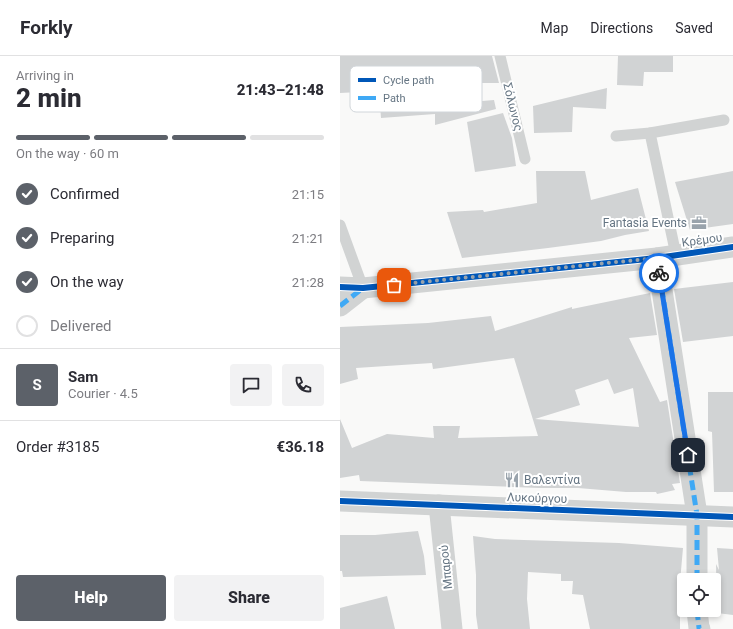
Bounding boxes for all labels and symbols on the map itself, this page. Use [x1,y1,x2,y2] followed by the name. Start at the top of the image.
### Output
[350,66,482,112] legend
[383,74,434,87] text: Cycle path
[500,81,526,133] street label: Σόλωνος
[383,92,406,105] text: Path
[690,214,708,232] office icon: Fantasia Events
[603,216,687,230] place label: Fantasia Events
[681,230,723,250] street label: Κρέμου
[639,253,679,293] courier
[377,268,411,302] pin
[671,438,705,472] pin
[503,471,521,489] restaurant icon: Βαλεντίνα
[524,473,580,487] place label: Βαλεντίνα
[507,490,567,506] street label: Λυκούργου
[437,544,455,590] street label: Μπαρού

